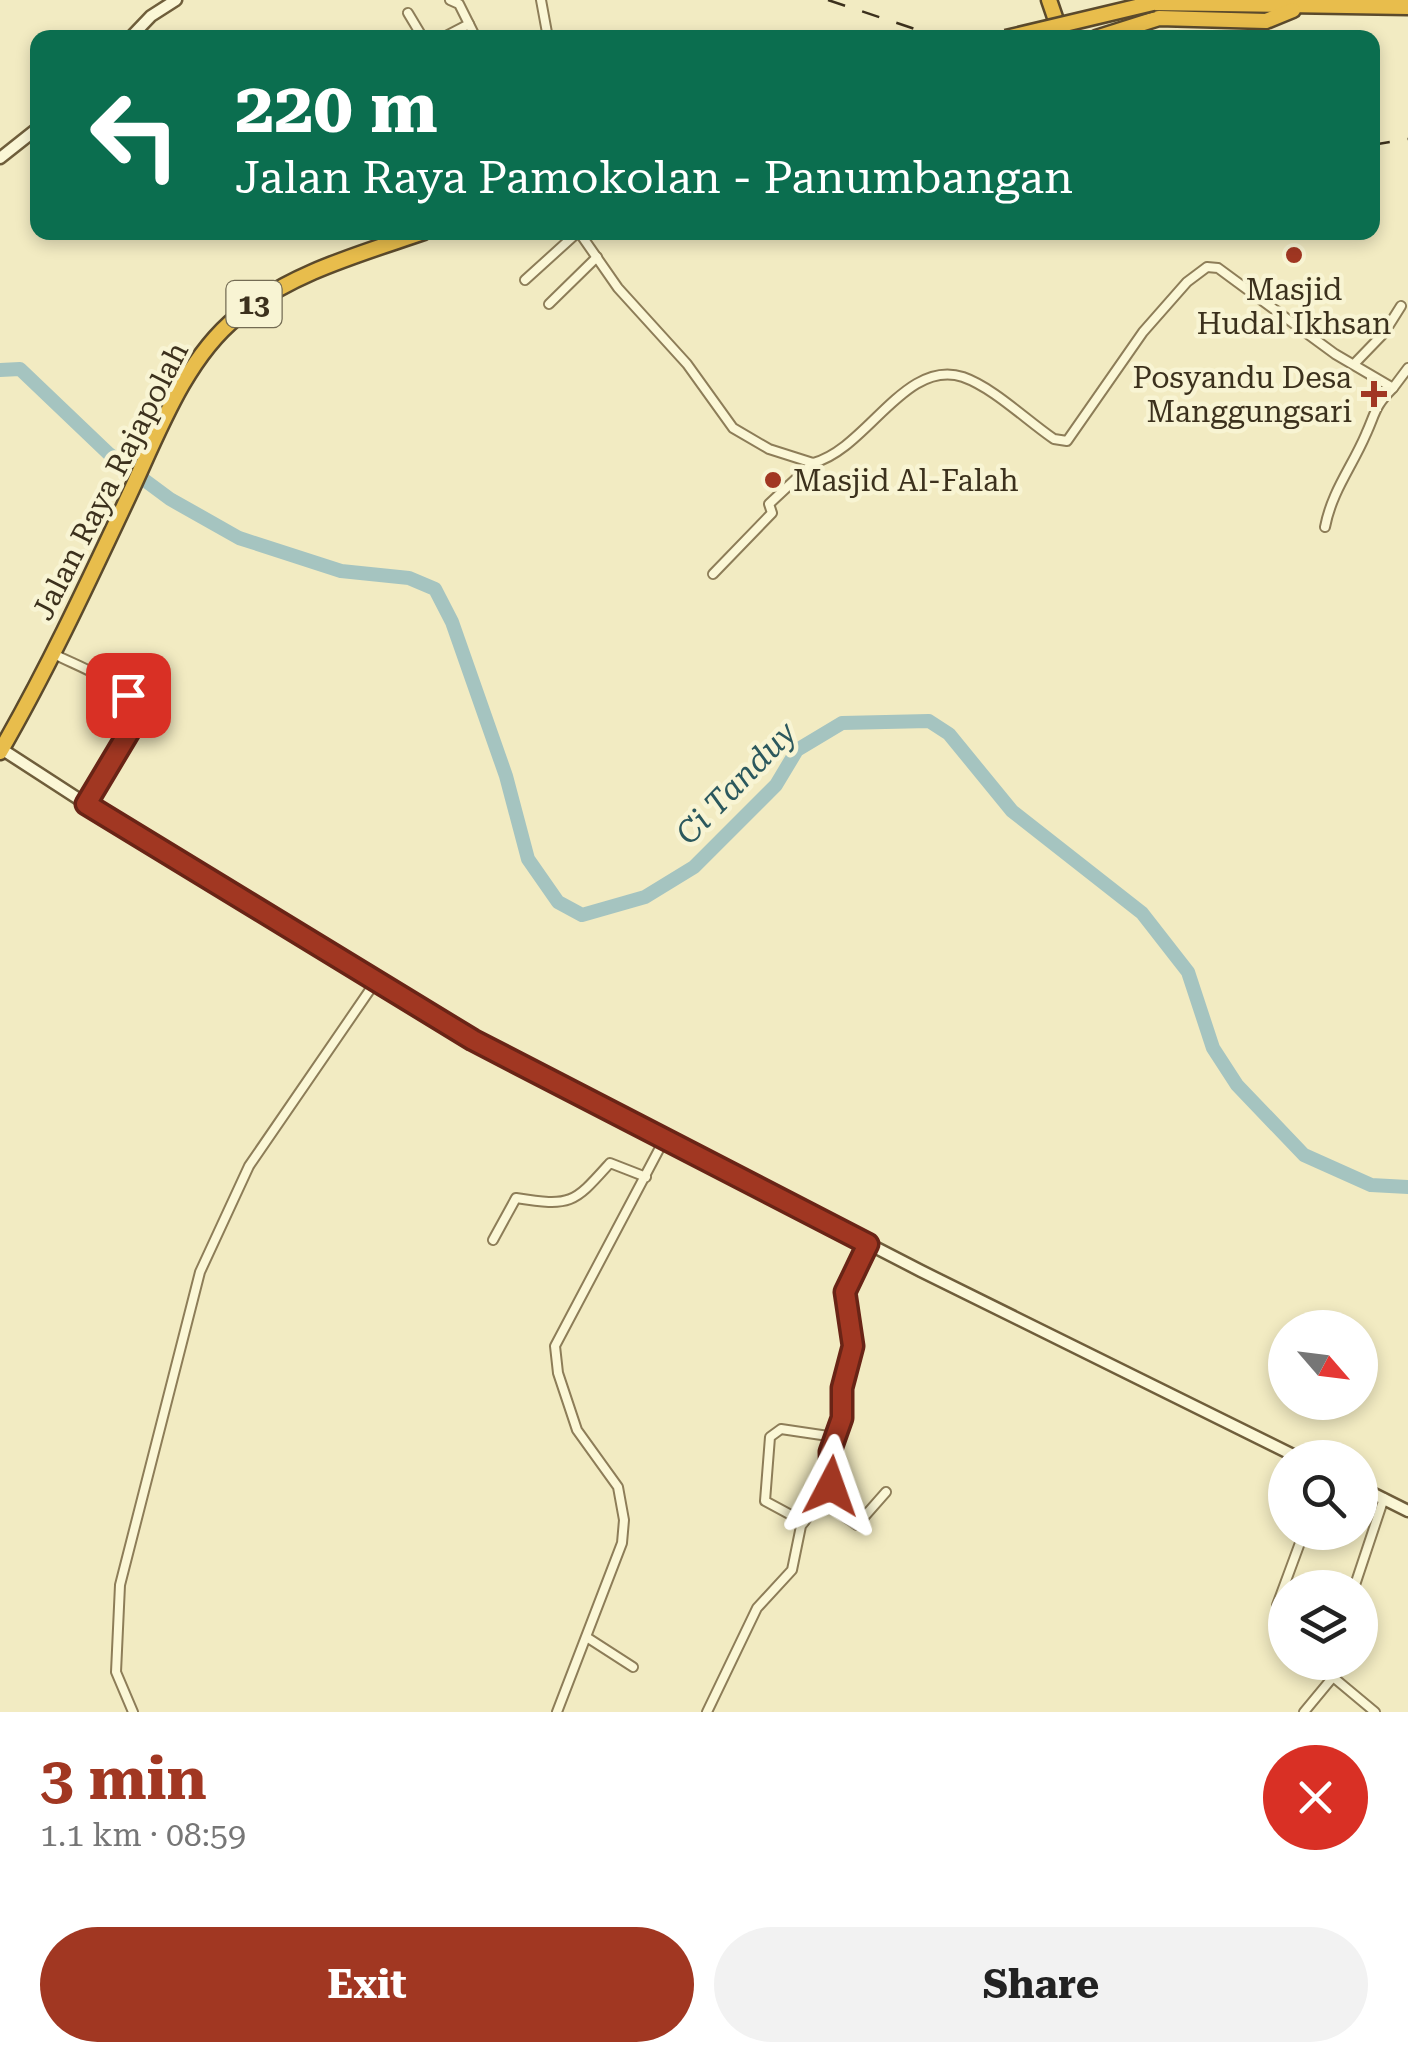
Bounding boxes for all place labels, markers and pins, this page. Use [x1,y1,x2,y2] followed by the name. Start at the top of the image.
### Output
[1283,244,1305,266] marker: Masjid Hudal Ikhsan
[1197,272,1391,341] place label: Masjid Hudal Ikhsan
[1133,360,1352,429] place label: Posyandu Desa Manggungsari
[1361,381,1387,407] marker: Posyandu Desa Manggungsari
[793,463,1019,498] place label: Masjid Al-Falah
[762,469,784,491] marker: Masjid Al-Falah
[86,653,171,738] pin

